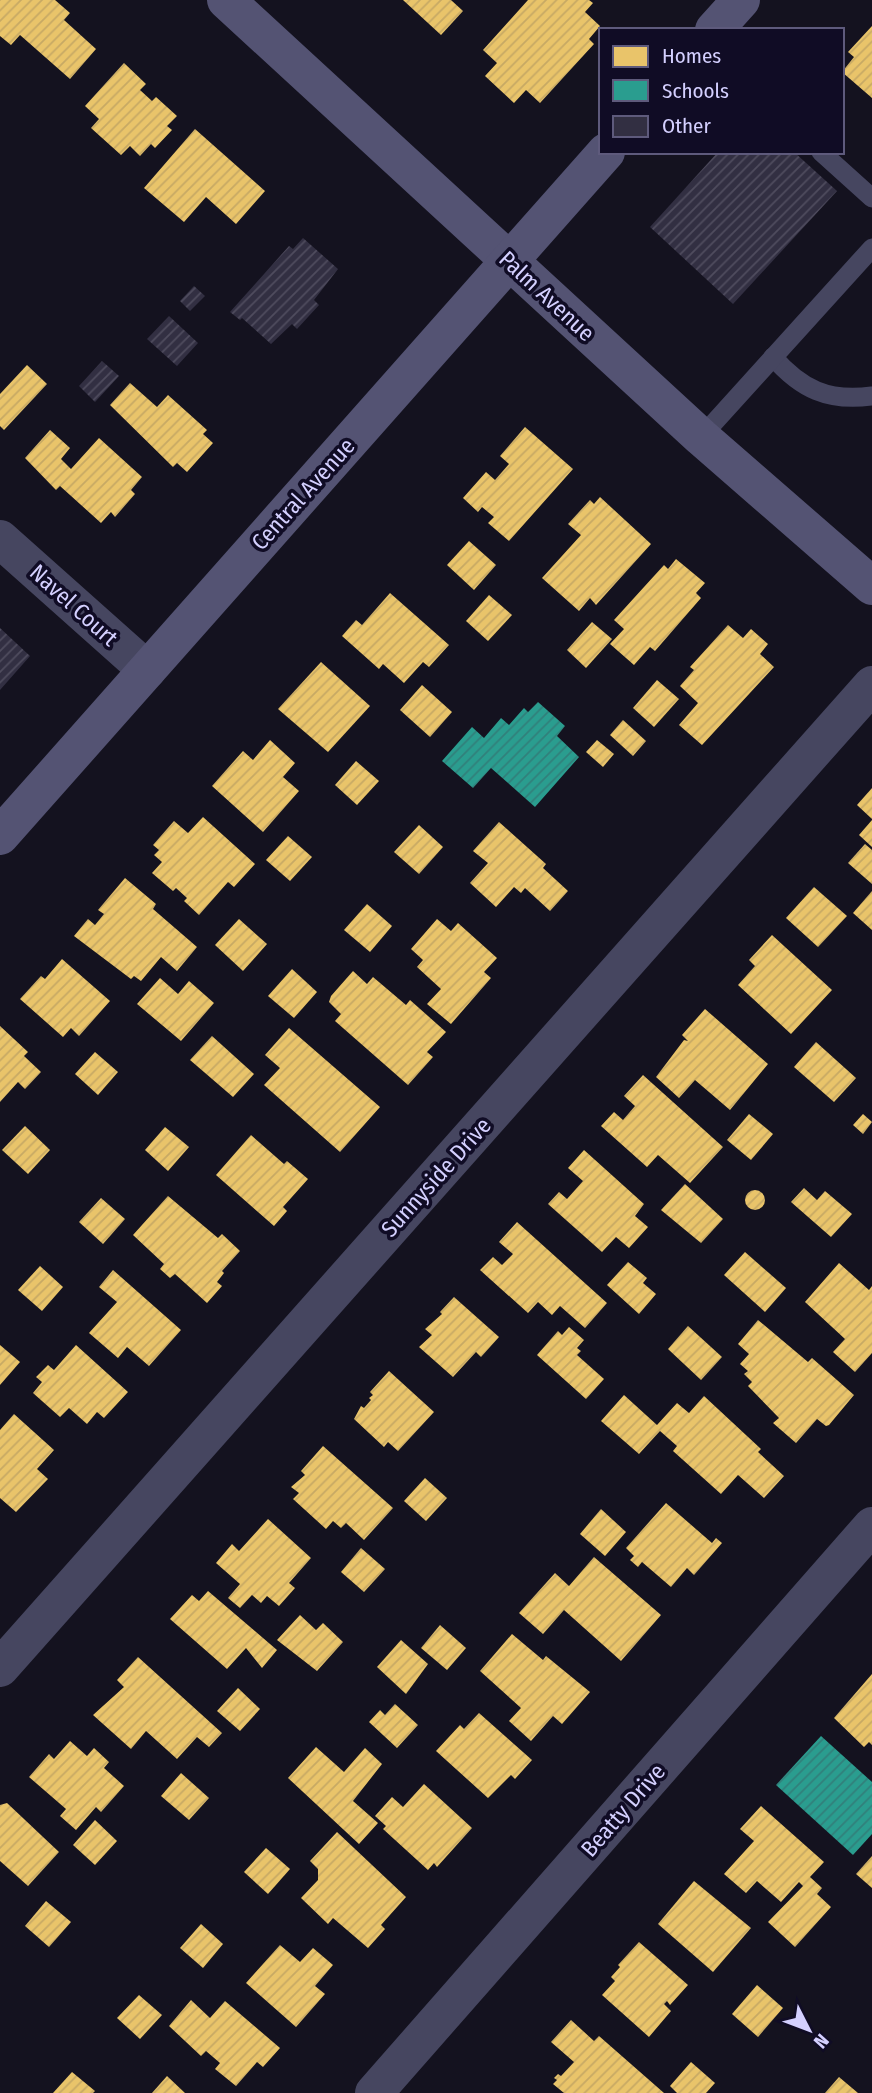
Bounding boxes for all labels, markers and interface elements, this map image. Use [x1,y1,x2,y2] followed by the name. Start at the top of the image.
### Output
[599,28,844,154] legend
[662,43,721,69] text: Homes
[662,78,729,104] text: Schools
[662,113,711,139] text: Other
[494,245,600,347] street label: Palm Avenue
[245,432,361,556] street label: Central Avenue
[24,558,124,652] street label: Navel Court
[375,1112,497,1242] street label: Sunnyside Drive
[575,1758,671,1862] street label: Beatty Drive
[774,1995,844,2065] north arrow
[809,2029,834,2053] text: N

